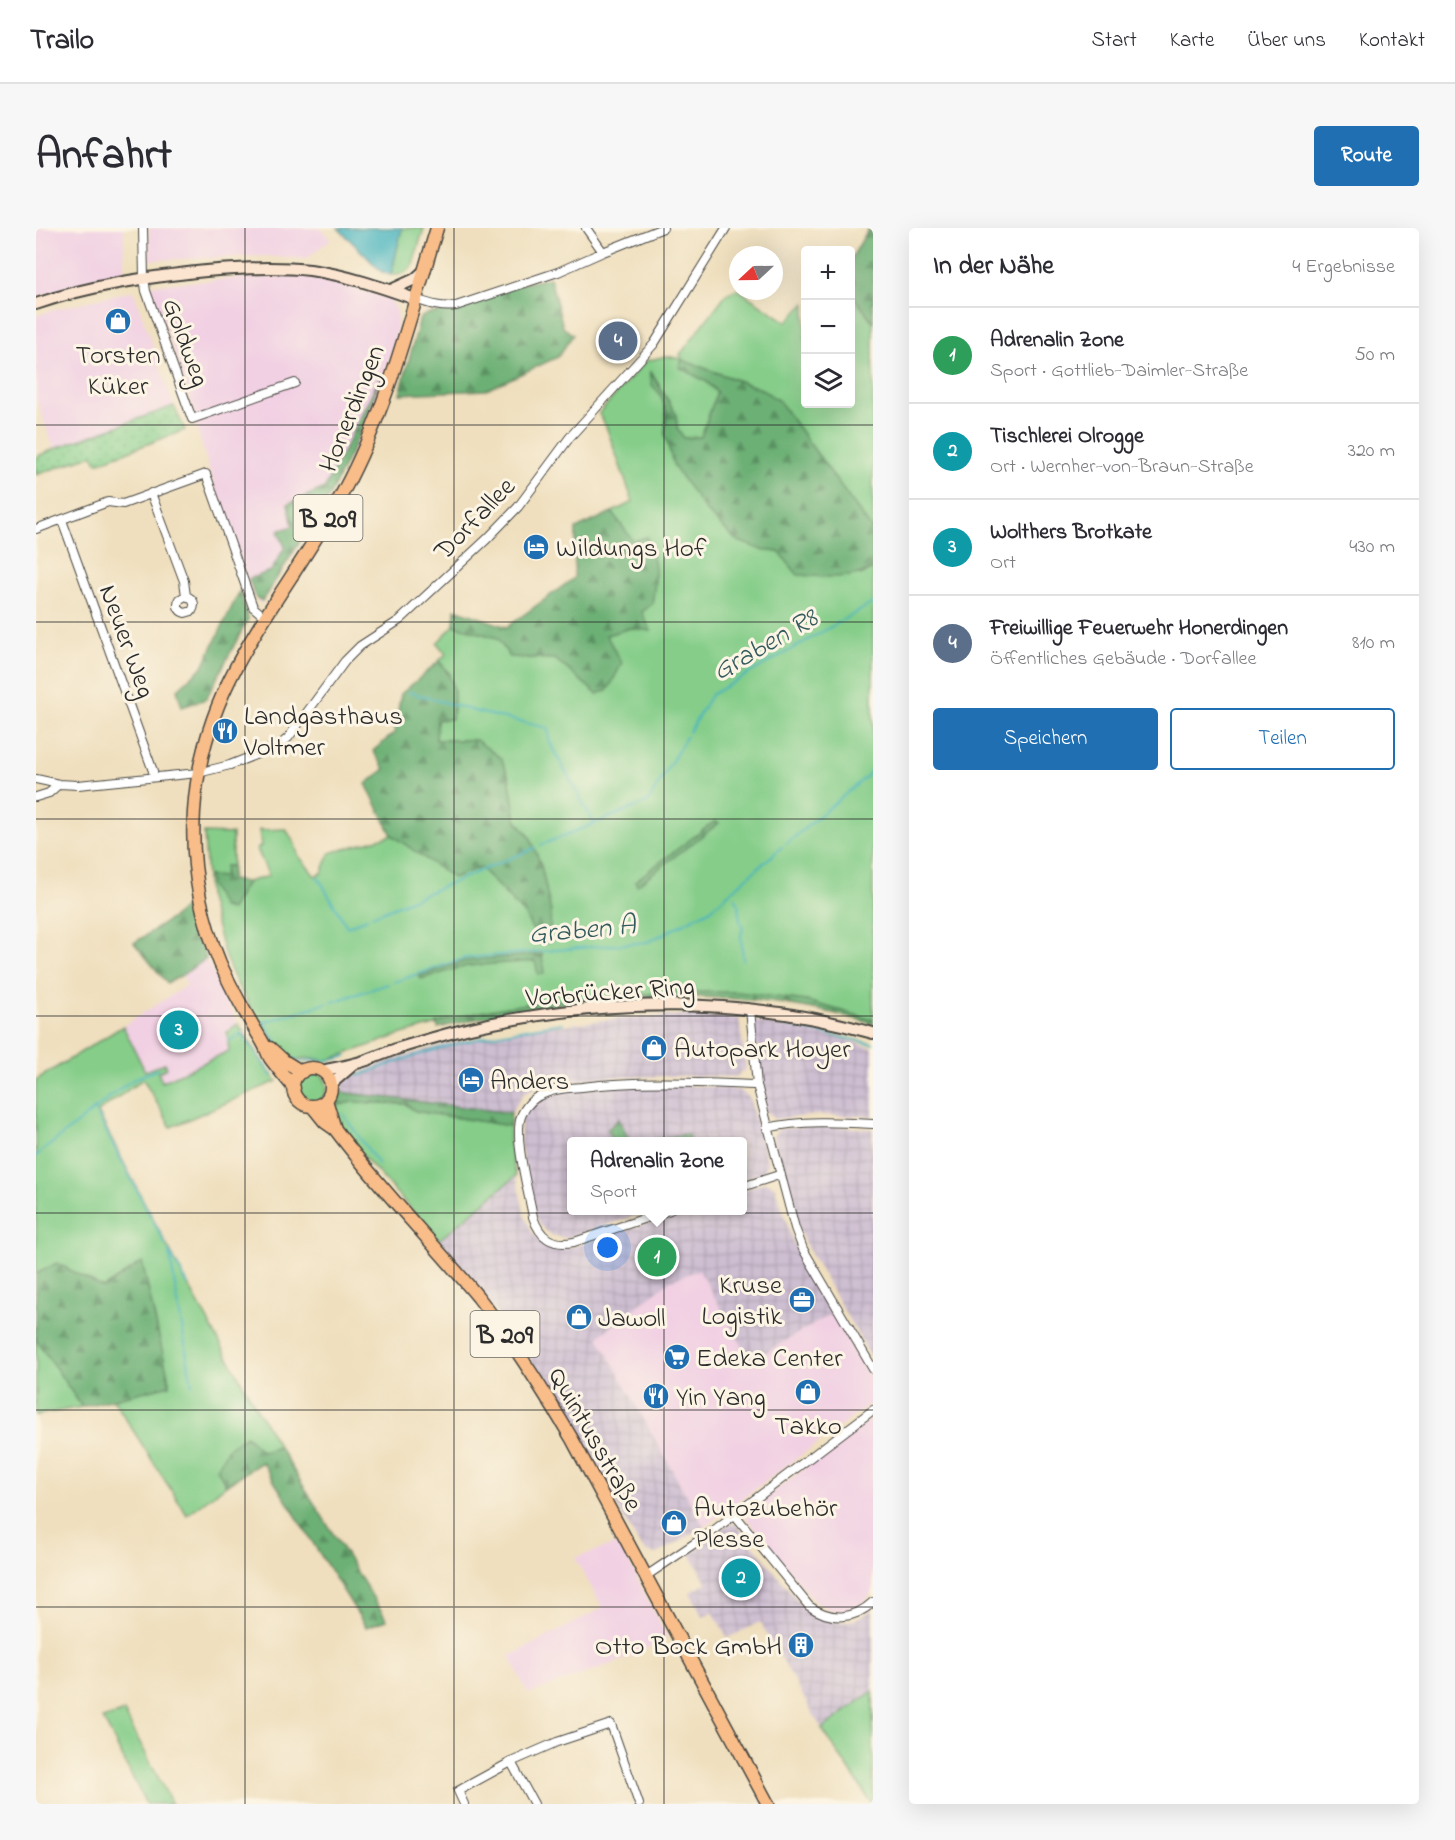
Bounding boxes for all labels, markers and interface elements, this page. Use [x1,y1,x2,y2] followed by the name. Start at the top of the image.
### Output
[30,21,94,62] text: Trailo
[1091,26,1137,56] text: Start
[1170,26,1214,56] text: Karte
[1247,26,1326,56] text: Über uns
[1359,26,1425,56] text: Kontakt
[36,126,172,187] text: Anfahrt
[1314,126,1419,186] button: Route
[729,246,783,300] north arrow
[801,246,855,408] map controls
[801,246,855,300] button: +
[933,248,1054,286] text: In der Nähe
[1292,253,1395,282] text: 4 Ergebnisse
[151,293,219,393] street label: Goldweg
[801,300,855,354] button: −
[103,306,133,336] shop icon: Torsten Küker
[598,318,638,364] pin: 4
[990,325,1124,357] text: Adrenalin Zone
[75,337,161,407] place label: Torsten Küker
[310,339,397,479] street label: Honerdingen
[949,341,956,370] text: 1
[1354,341,1395,370] text: 50 m
[801,354,855,408] button: layers
[990,357,1248,386] text: Sport · Gottlieb-Daimler-Straße
[990,421,1144,453] text: Tischlerei Olrogge
[948,437,957,466] text: 2
[1348,437,1395,466] text: 320 m
[990,453,1254,482] text: Ort · Wernher-von-Braun-Straße
[425,469,526,571] street label: Dorfallee
[294,495,362,541] road number: B 209
[990,517,1152,549] text: Wolthers Brotkate
[556,530,707,569] place label: Wildungs Hof
[521,532,551,562] hotel icon: Wildungs Hof
[948,533,957,562] text: 3
[1349,533,1395,562] text: 430 m
[990,549,1016,578] text: Ort
[87,580,164,704] street label: Neuer Weg
[705,599,827,693] water label: Graben R8
[990,613,1288,645] text: Freiwillige Feuerwehr Honerdingen
[948,629,957,658] text: 4
[1352,629,1395,658] text: 810 m
[990,645,1257,674] text: Öffentliches Gebäude · Dorfallee
[243,698,403,768] place label: Landgasthaus Voltmer
[933,708,1158,770] button: Speichern
[1170,708,1395,770] button: Teilen
[210,716,240,746] restaurant icon: Landgasthaus Voltmer
[527,906,639,957] water label: Graben A
[523,968,696,1019] street label: Vorbrücker Ring
[160,1008,198,1052] pin: 3
[674,1031,851,1070] place label: Autopark Hoyer
[639,1033,669,1063] shop icon: Autopark Hoyer
[490,1063,569,1102] place label: Anders
[456,1065,486,1095] hotel icon: Anders
[567,1137,747,1215] popup
[590,1146,724,1178] text: Adrenalin Zone
[590,1178,637,1207] text: Sport
[593,1233,622,1262] your location
[638,1234,676,1280] pin: 1
[701,1267,783,1337] place label: Kruse Logistik
[787,1285,817,1315] office icon: Kruse Logistik
[598,1300,666,1339] place label: Jawoll
[564,1302,594,1332] shop icon: Jawoll
[470,1311,540,1357] road number: B 209
[696,1340,843,1379] place label: Edeka Center
[662,1342,692,1372] supermarket icon: Edeka Center
[537,1361,651,1521] street label: Quintusstraße
[793,1377,823,1407] shop icon: Takko
[676,1379,766,1418] place label: Yin Yang
[641,1381,671,1411] restaurant icon: Yin Yang
[774,1408,842,1447] place label: Takko
[694,1490,838,1560] place label: Autozubehör Plesse
[659,1508,689,1538] shop icon: Autozubehör Plesse
[722,1556,760,1600] pin: 2
[595,1628,782,1667] place label: Otto Bock GmbH
[786,1630,816,1660] building icon: Otto Bock GmbH

